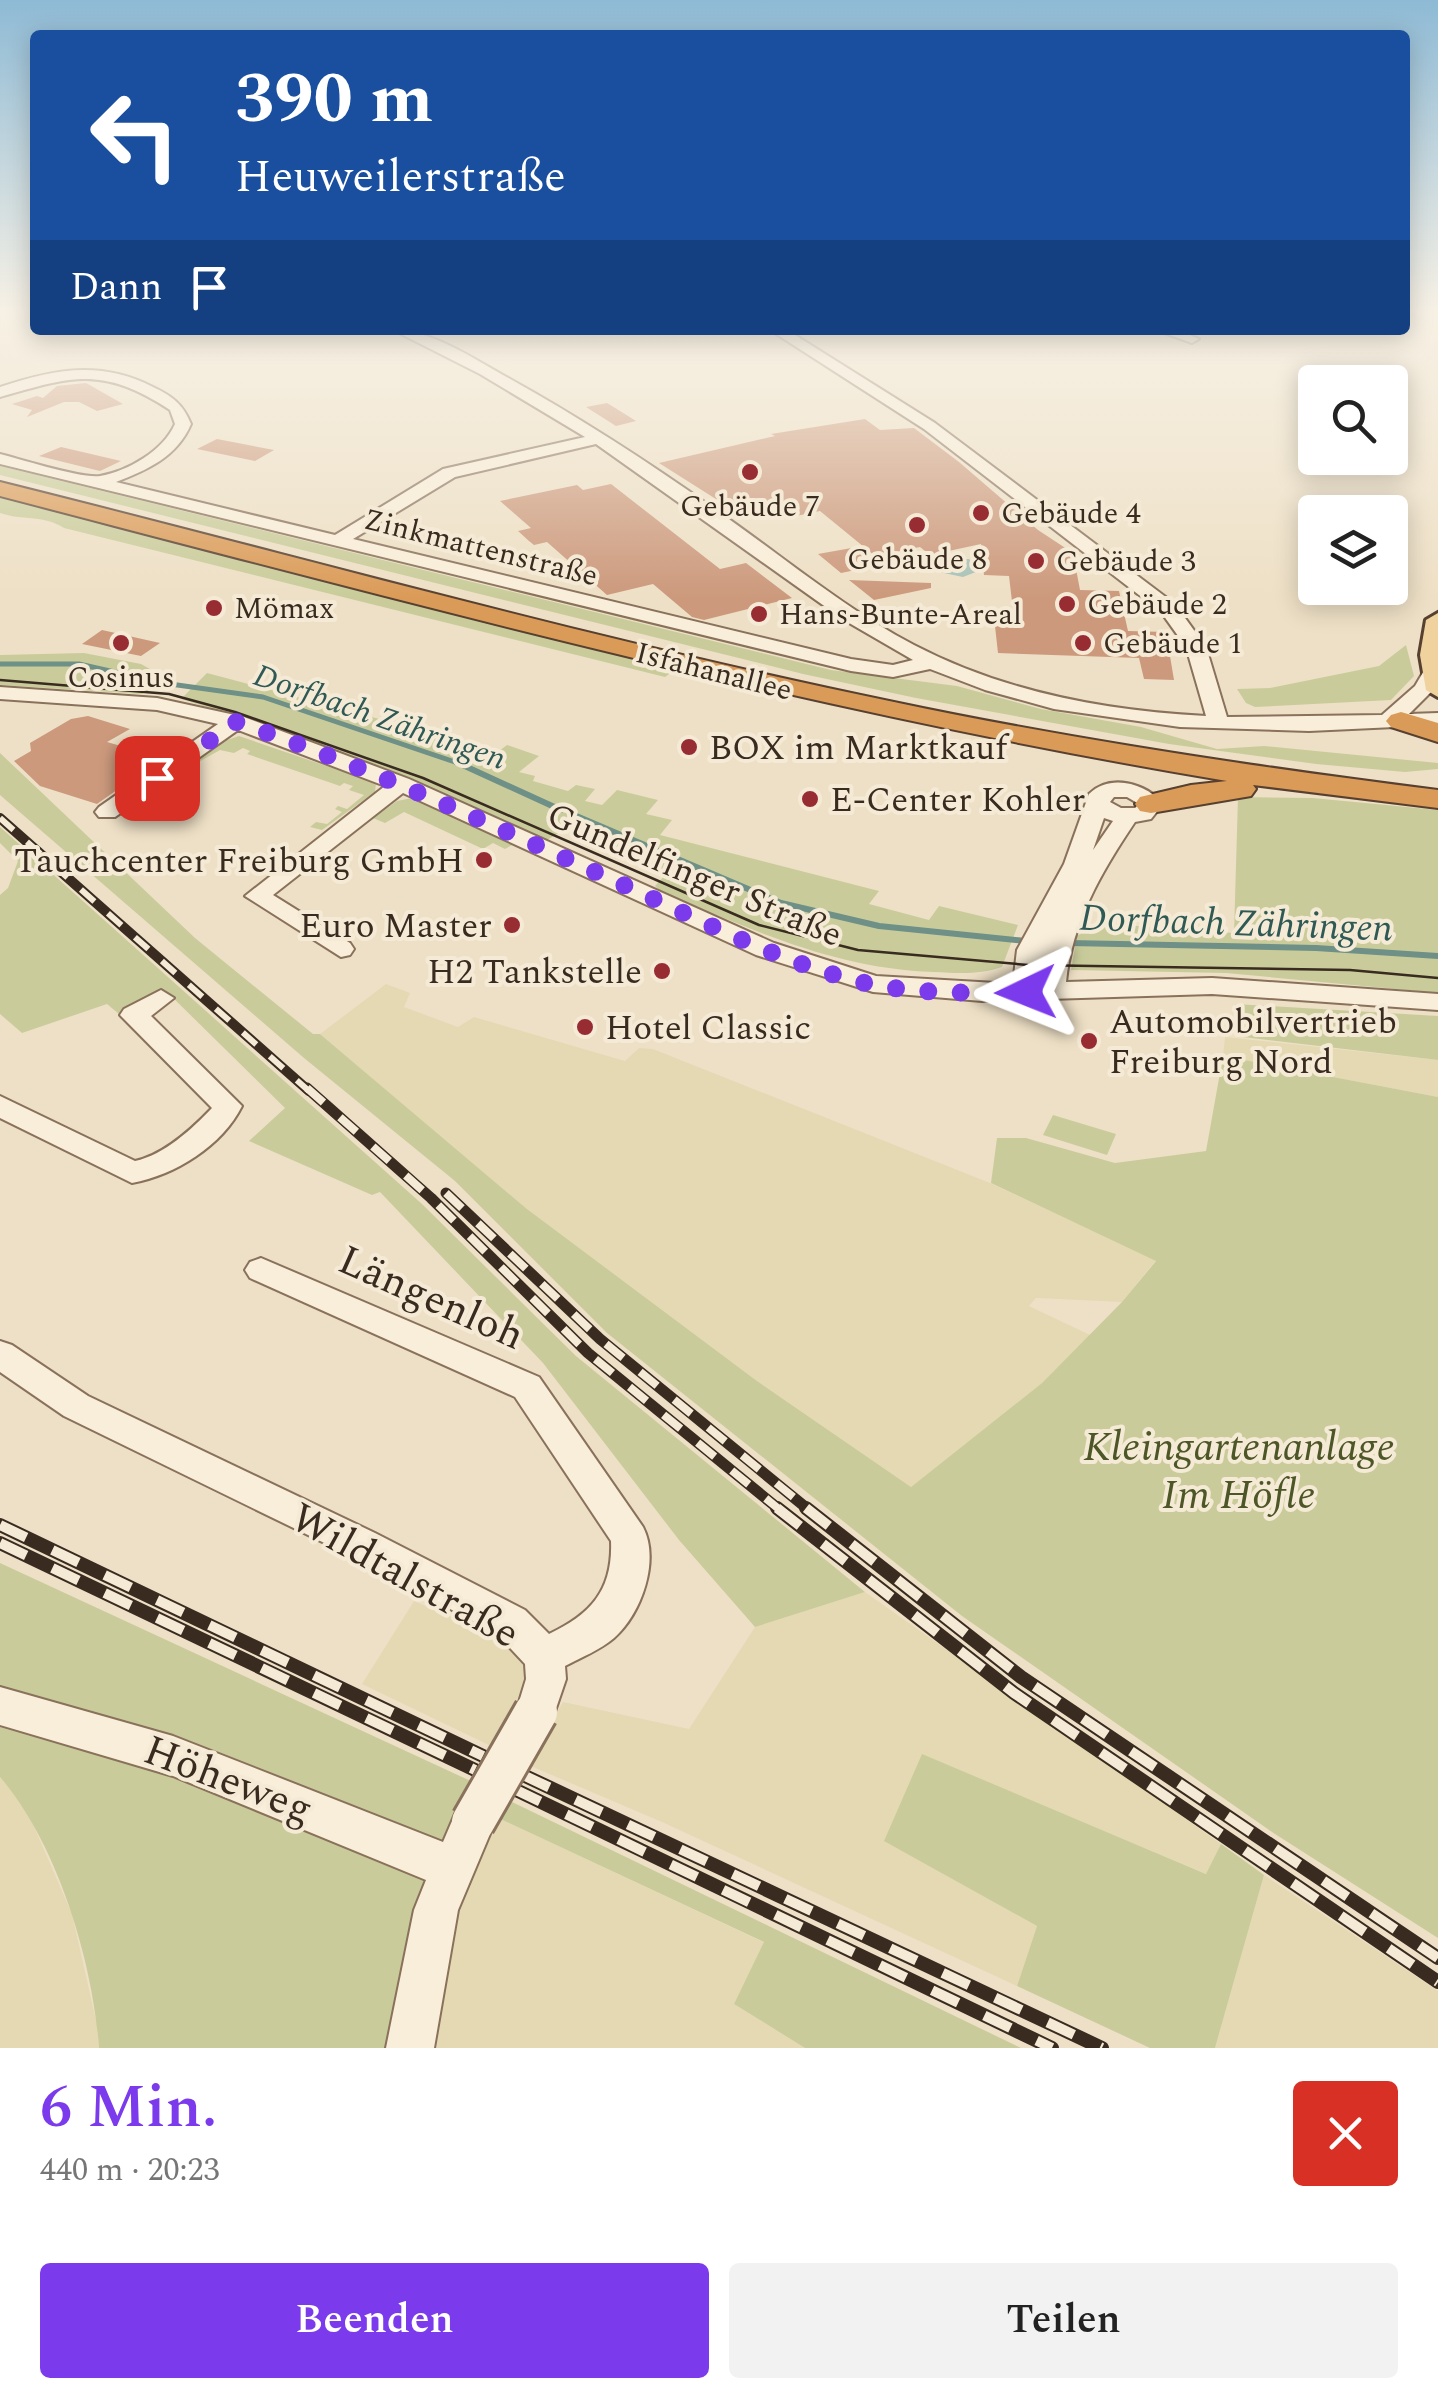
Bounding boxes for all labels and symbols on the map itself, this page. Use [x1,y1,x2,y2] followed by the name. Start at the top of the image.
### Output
[739,461,761,483] marker: Gebäude 7
[680,484,820,530] place label: Gebäude 7
[1001,491,1141,537] place label: Gebäude 4
[359,497,603,599] street label: Zinkmattenstraße
[970,502,992,524] marker: Gebäude 4
[906,514,928,536] marker: Gebäude 8
[847,537,987,583] place label: Gebäude 8
[1056,539,1196,585] place label: Gebäude 3
[1025,550,1047,572] marker: Gebäude 3
[1087,582,1227,628] place label: Gebäude 2
[234,586,334,632] place label: Mömax
[779,592,1022,638] place label: Hans-Bunte-Areal
[1056,593,1078,615] marker: Gebäude 2
[203,597,225,619] marker: Mömax
[748,603,770,625] marker: Hans-Bunte-Areal
[1103,621,1243,667] place label: Gebäude 1
[631,630,797,714] street label: Isfahanallee
[110,632,132,654] marker: Cosinus
[1072,632,1094,654] marker: Gebäude 1
[247,651,512,784] water label: Dorfbach Zähringen
[67,655,175,701] place label: Cosinus
[709,722,1010,775] place label: BOX im Marktkauf
[115,736,200,821] pin
[678,736,700,758] marker: BOX im Marktkauf
[830,774,1086,827] place label: E-Center Kohler
[799,788,821,810] marker: E-Center Kohler
[539,789,850,962] street label: Gundelfinger Straße
[14,835,464,888] place label: Tauchcenter Freiburg GmbH
[473,849,495,871] marker: Tauchcenter Freiburg GmbH
[1078,890,1394,958] water label: Dorfbach Zähringen
[299,900,492,953] place label: Euro Master
[501,914,523,936] marker: Euro Master
[974,940,1078,1044] position arrow
[427,946,642,999] place label: H2 Tankstelle
[651,960,673,982] marker: H2 Tankstelle
[1109,996,1397,1089] place label: Automobilvertrieb Freiburg Nord
[605,1002,811,1055] place label: Hotel Classic
[574,1016,596,1038] marker: Hotel Classic
[1078,1030,1100,1052] marker: Automobilvertrieb Freiburg Nord
[328,1229,534,1367] street label: Längenloh
[1083,1416,1395,1527] park label: Kleingartenanlage Im Höfle
[279,1487,531,1665] street label: Wildtalstraße
[134,1719,322,1841] street label: Höheweg

